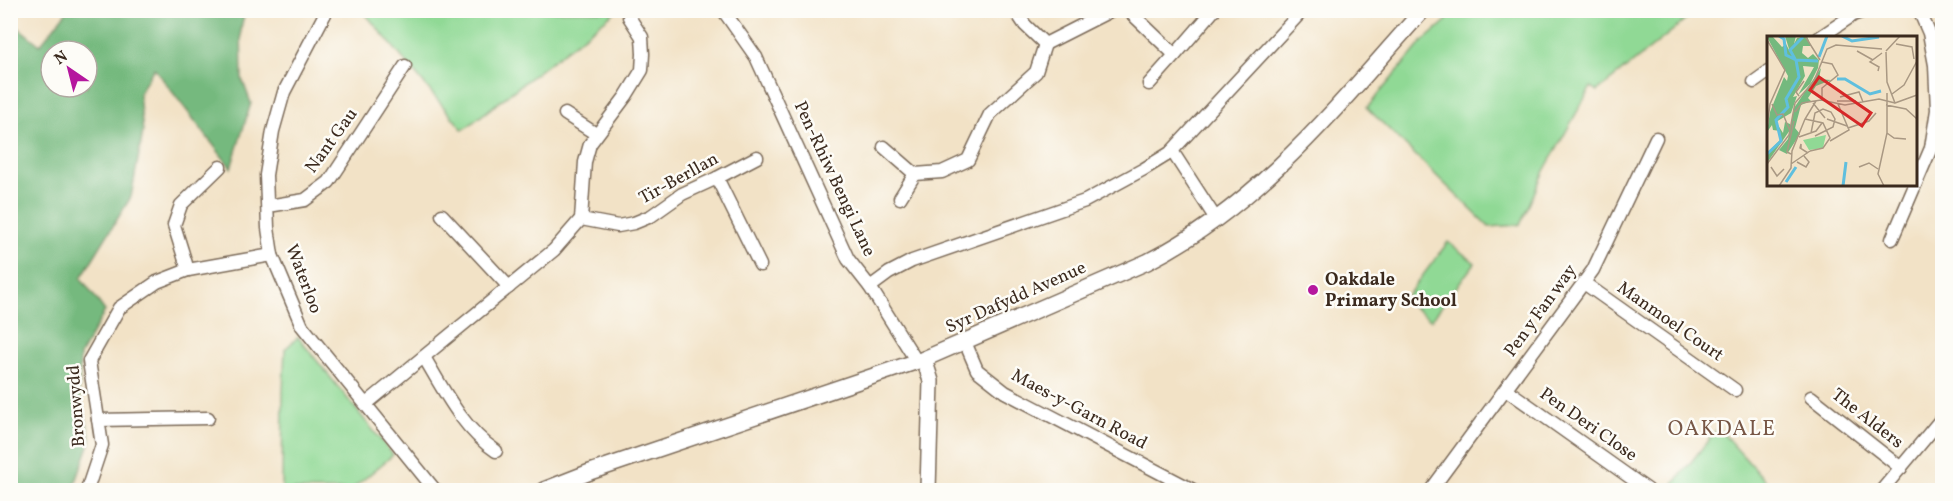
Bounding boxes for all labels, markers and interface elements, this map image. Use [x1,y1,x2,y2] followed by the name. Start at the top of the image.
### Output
[1767,36,1917,186] inset map
[39,39,99,99] north arrow
[50,46,73,71] text: N
[787,97,881,261] street label: Pen-Rhiw Bengi Lane
[300,103,364,179] street label: Nant Gau
[635,147,723,211] street label: Tir-Berllan
[278,241,328,317] street label: Waterloo
[942,256,1090,340] street label: Syr Dafydd Avenue
[1499,259,1583,363] street label: Pen y Fan way
[1325,268,1457,314] place label: Oakdale Primary School
[1612,276,1728,368] street label: Manmoel Court
[1306,283,1320,297] marker: Oakdale Primary School
[62,364,92,448] street label: Bronwydd
[1007,364,1151,456] street label: Maes-y-Garn Road
[1534,382,1642,468] street label: Pen Deri Close
[1826,383,1908,455] street label: The Alders
[1668,415,1776,444] district label: OAKDALE

